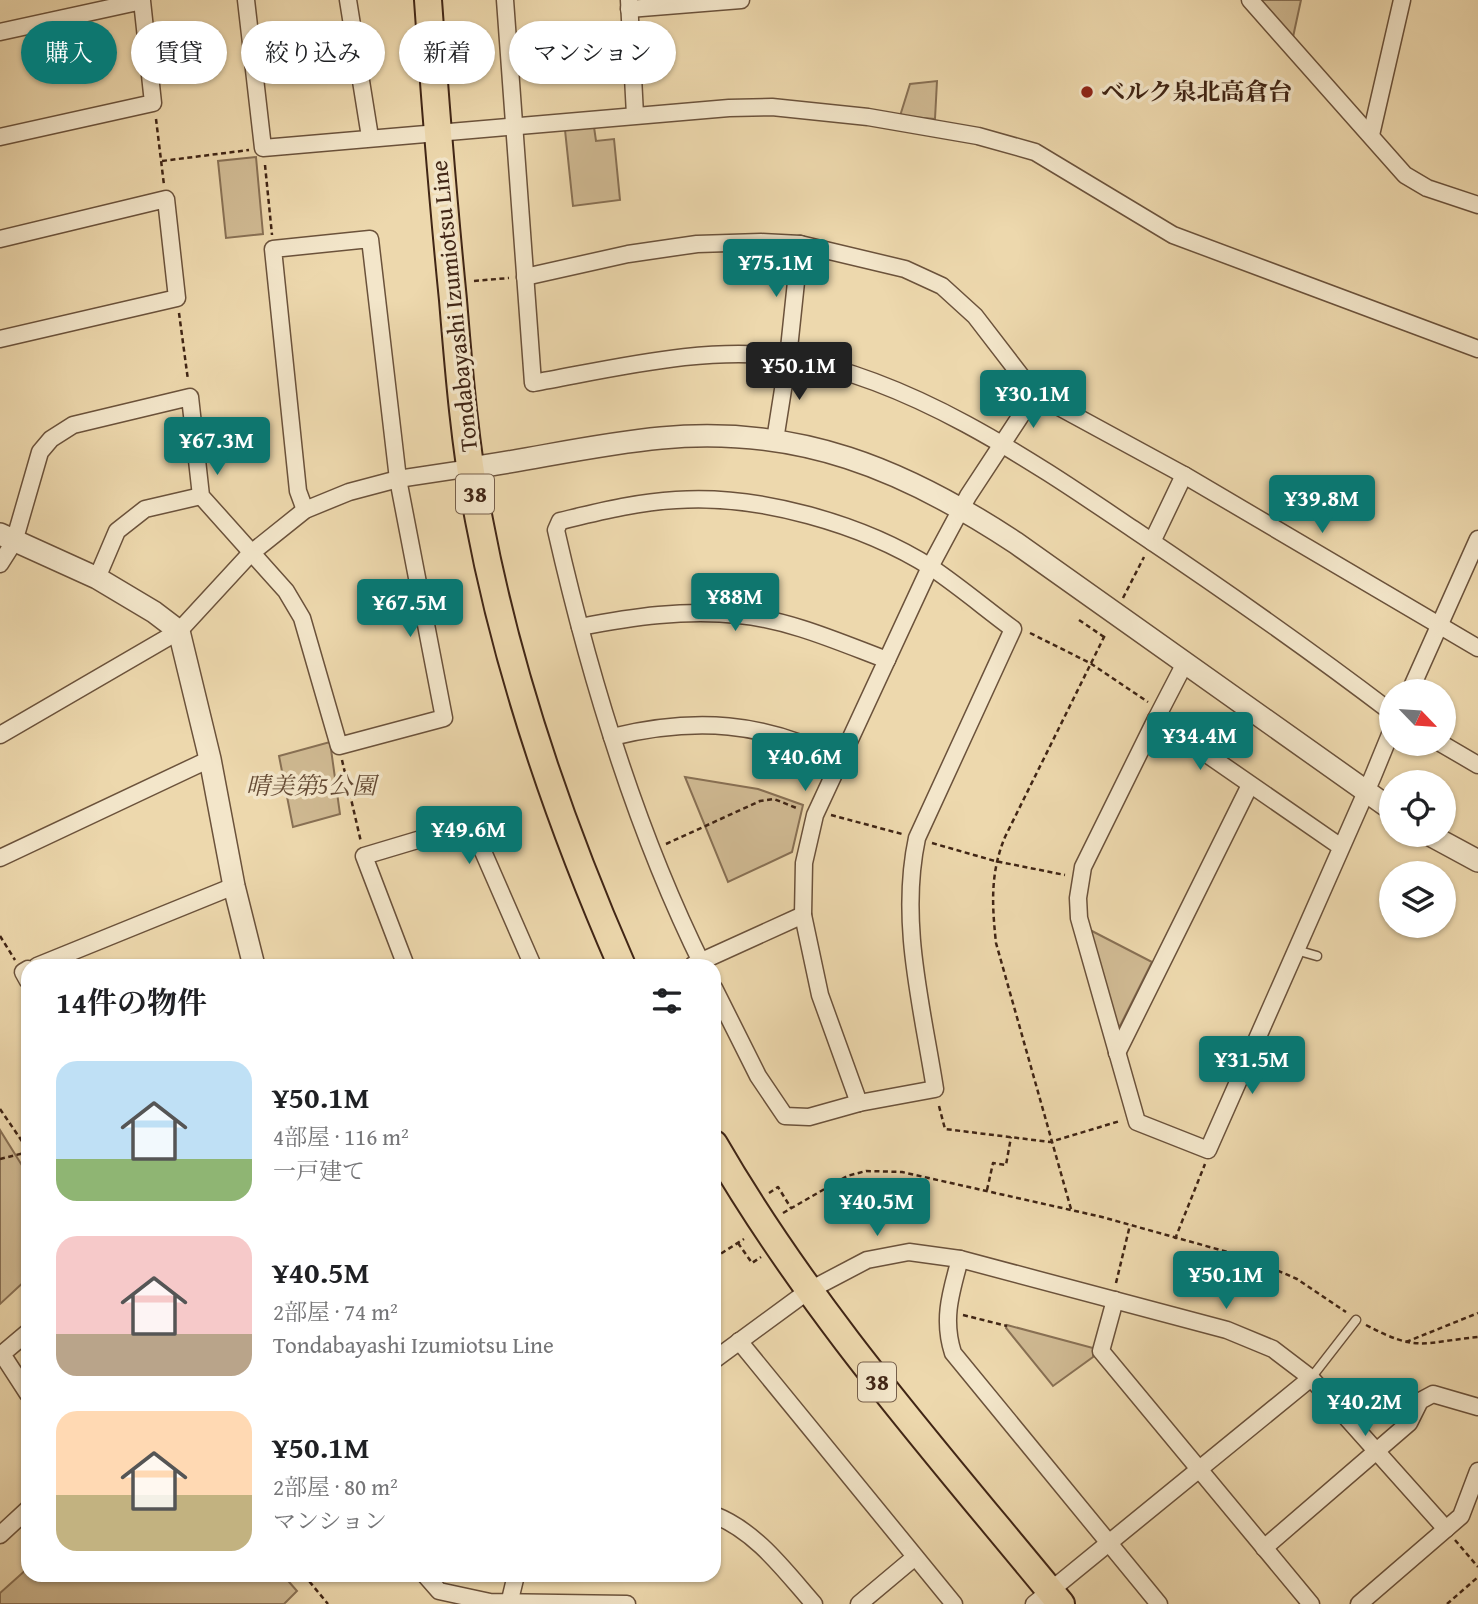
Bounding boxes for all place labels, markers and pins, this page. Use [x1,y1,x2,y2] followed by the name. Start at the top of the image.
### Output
[1101,74,1293,109] place label: ベルク泉北高倉台
[1079,84,1095,100] marker: ベルク泉北高倉台
[719,240,833,299] pin: ¥75.1M
[742,342,856,402] pin: ¥50.1M
[976,370,1090,430] pin: ¥30.1M
[160,418,274,477] pin: ¥67.3M
[1265,476,1379,535] pin: ¥39.8M
[694,574,776,633] pin: ¥88M
[353,580,467,639] pin: ¥67.5M
[1143,712,1257,772] pin: ¥34.4M
[748,734,862,793] pin: ¥40.6M
[412,806,526,866] pin: ¥49.6M
[1195,1036,1309,1096] pin: ¥31.5M
[820,1178,934,1238] pin: ¥40.5M
[1169,1252,1283,1311] pin: ¥50.1M
[1308,1378,1422,1438] pin: ¥40.2M

